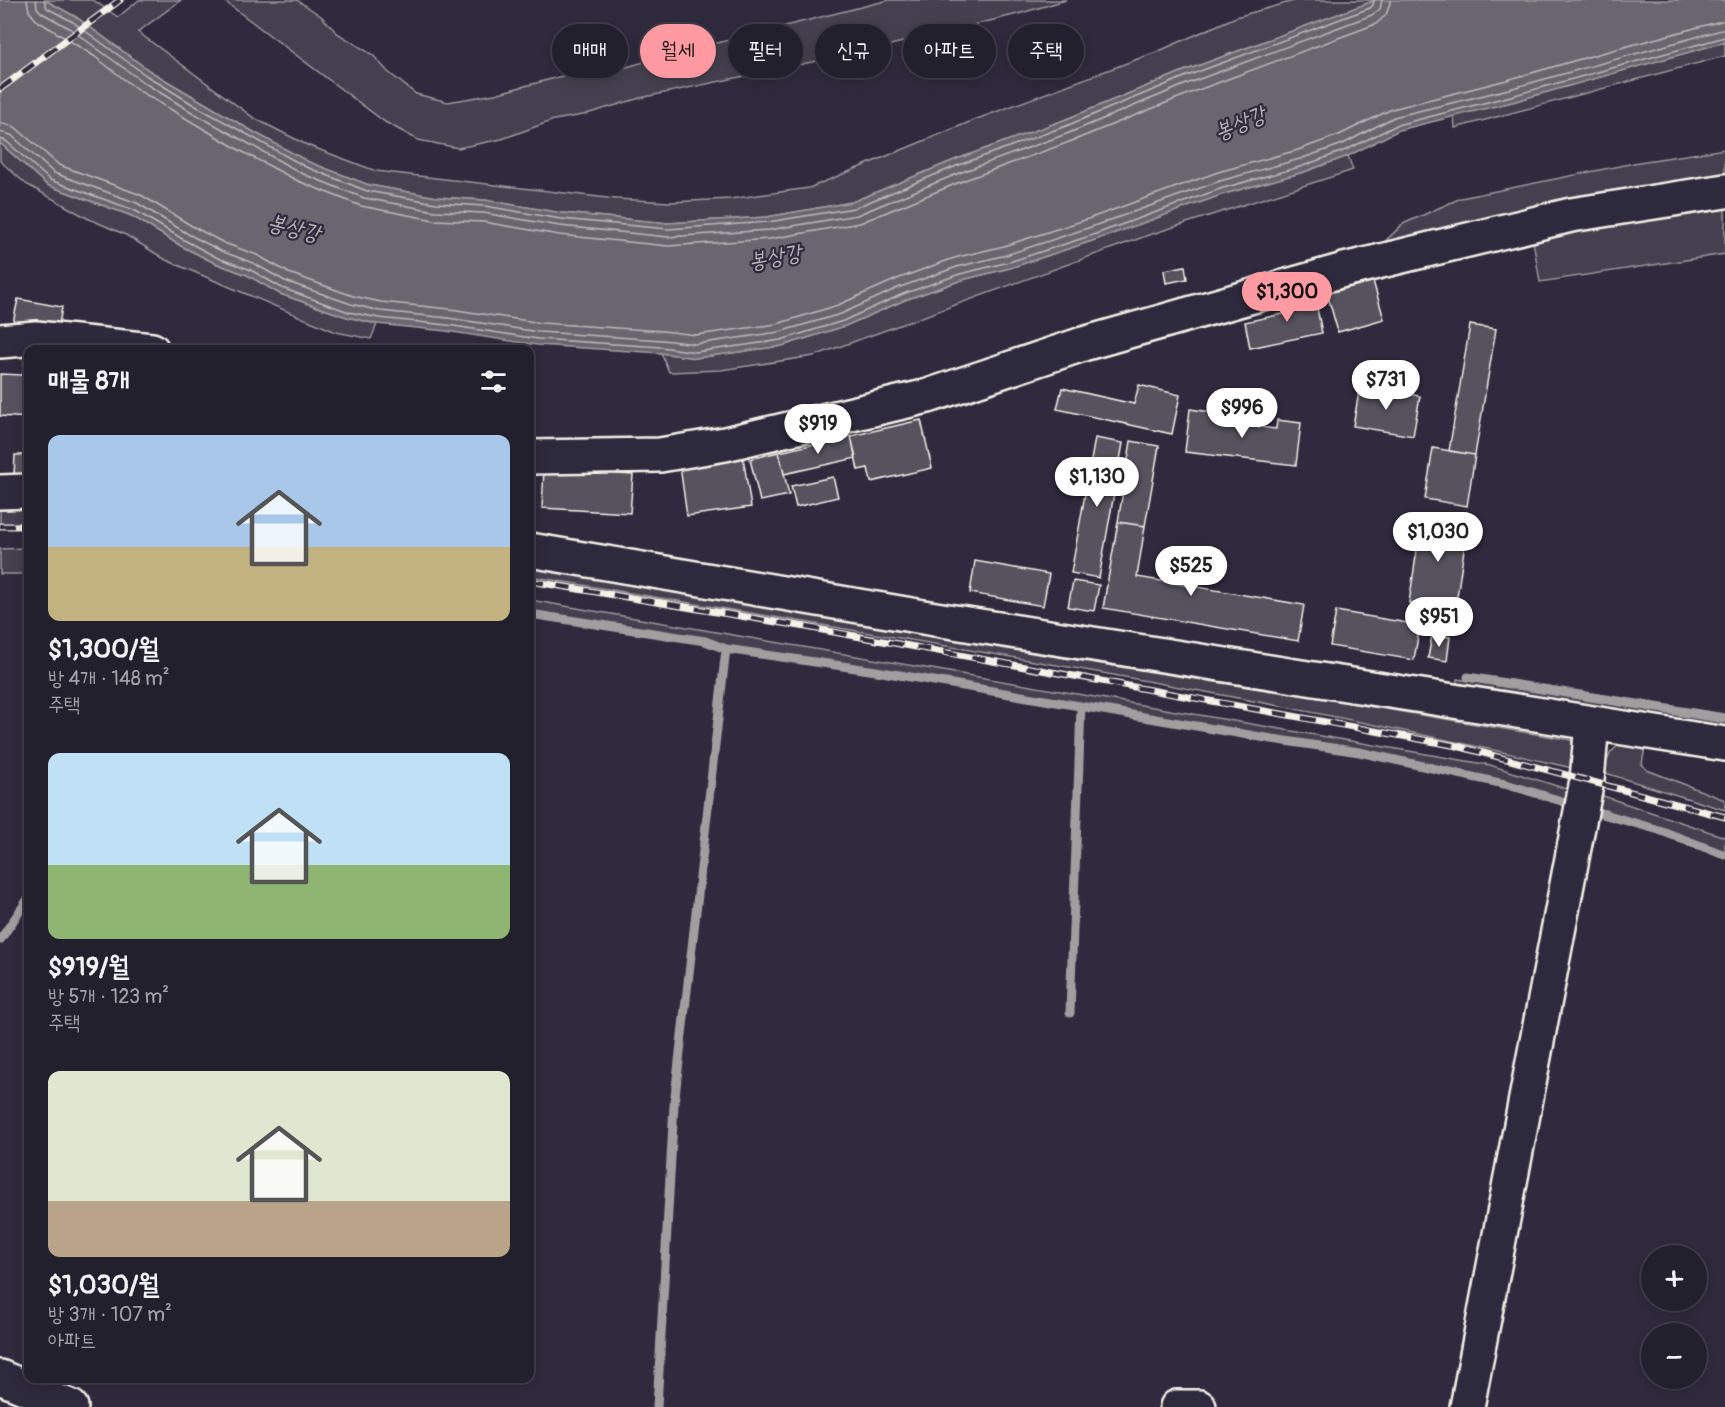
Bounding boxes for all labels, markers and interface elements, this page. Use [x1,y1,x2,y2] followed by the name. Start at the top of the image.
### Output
[552,24,628,78] chip: 매매
[640,24,716,78] chip: 월세
[728,24,803,78] chip: 필터
[815,24,891,78] chip: 신규
[903,24,996,78] chip: 아파트
[1008,24,1084,78] chip: 주택
[1210,99,1272,146] water label: 봉상강
[265,208,325,249] water label: 봉상강
[746,238,806,275] water label: 봉상강
[1238,272,1336,323] pin: $1,300
[1256,279,1318,304] text: $1,300
[1350,360,1422,411] pin: $731
[48,365,130,397] text: 매물 8개
[477,365,510,398] icon: filters
[1366,367,1406,392] text: $731
[1206,388,1278,439] pin: $996
[1220,395,1264,420] text: $996
[782,404,854,455] pin: $919
[798,411,838,436] text: $919
[1048,457,1146,508] pin: $1,130
[1069,464,1125,489] text: $1,130
[225,474,333,582] icon: home
[1389,512,1487,563] pin: $1,030
[1407,519,1469,544] text: $1,030
[1155,546,1227,597] pin: $525
[1169,553,1213,578] text: $525
[1403,597,1475,648] pin: $951
[1419,604,1459,629] text: $951
[48,633,159,665] text: $1,300/월
[48,666,170,691] text: 방 4개 · 148 m²
[48,692,80,717] text: 주택
[225,792,333,900] icon: home
[48,951,129,983] text: $919/월
[48,984,169,1009] text: 방 5개 · 123 m²
[48,1010,80,1035] text: 주택
[225,1110,333,1218] icon: home
[1641,1245,1707,1389] map controls
[1641,1245,1707,1311] button: +
[48,1269,159,1301] text: $1,030/월
[48,1302,172,1327] text: 방 3개 · 107 m²
[1641,1323,1707,1389] button: −
[48,1328,96,1353] text: 아파트

